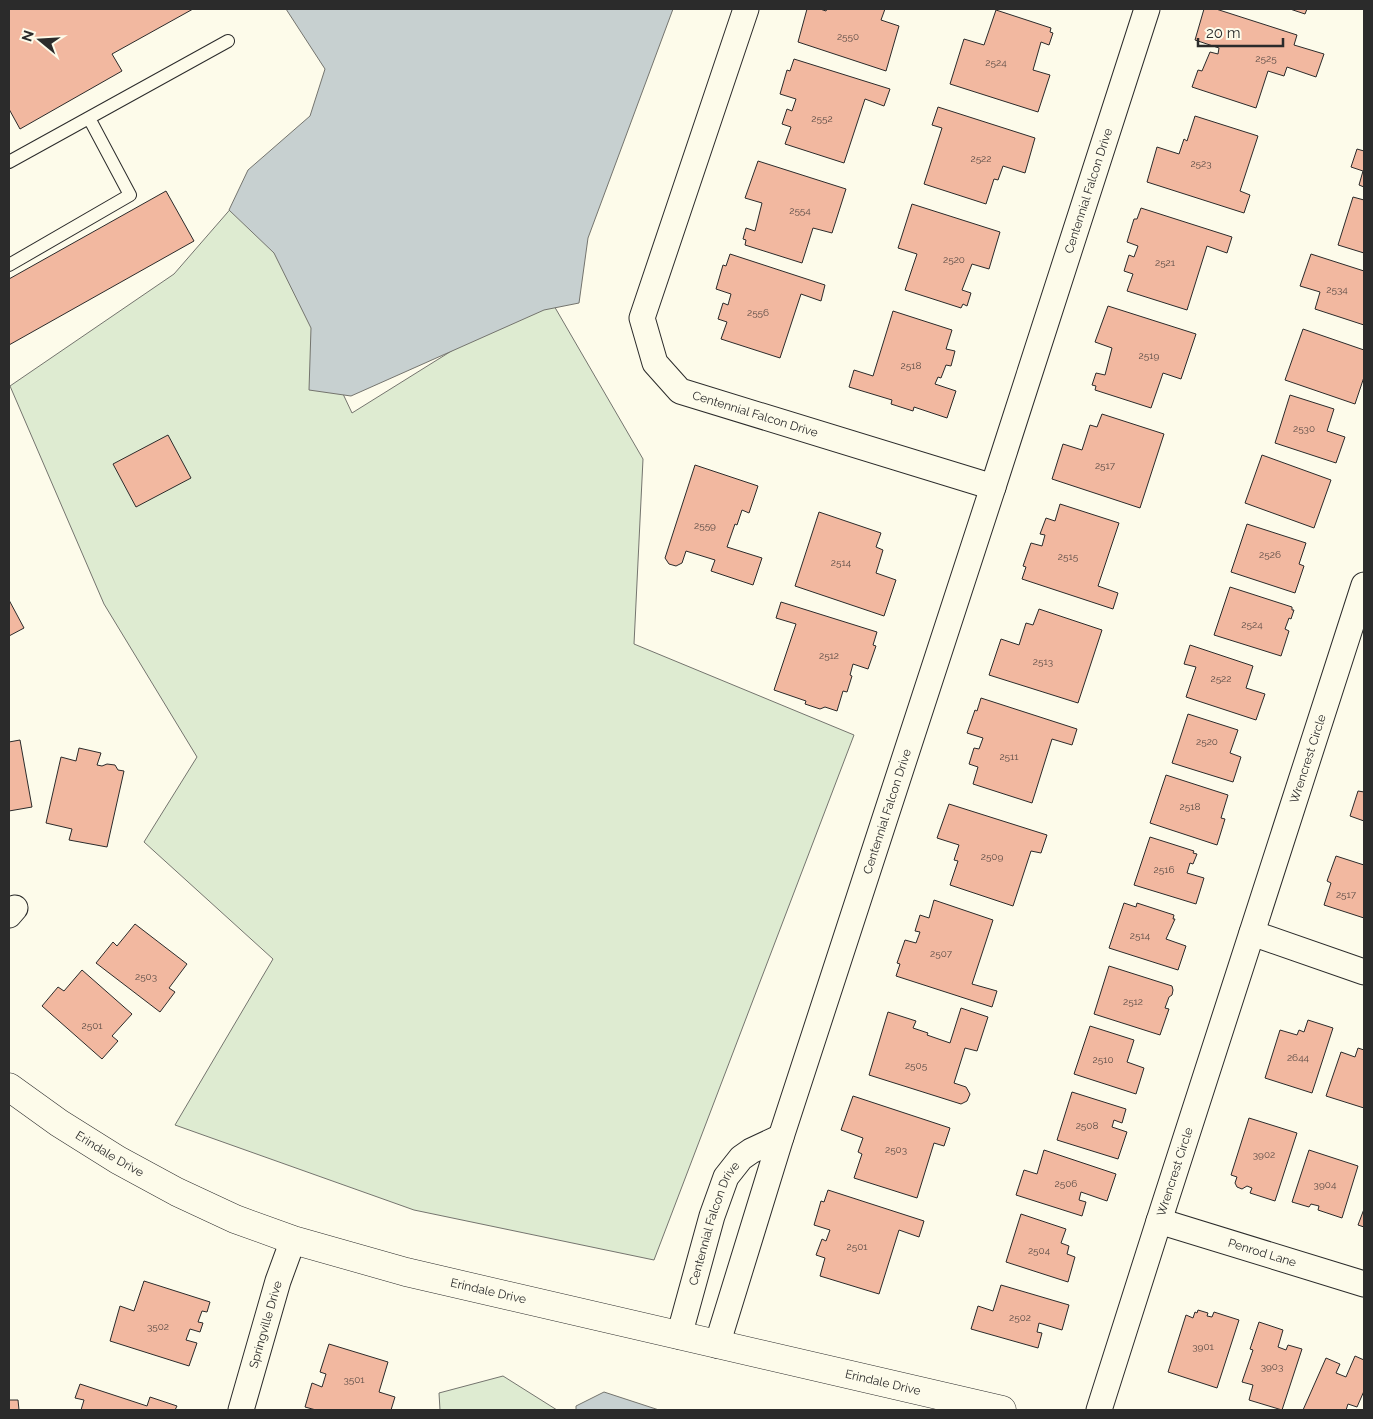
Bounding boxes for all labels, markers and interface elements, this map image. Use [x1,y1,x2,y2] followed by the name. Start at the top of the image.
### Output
[15,15,65,65] north arrow
[1198,15,1283,47] scale bar
[1206,24,1241,42] text: 20 m
[18,28,37,44] text: N
[837,31,859,42] house number: 2550
[1255,53,1277,64] house number: 2525
[985,57,1007,68] house number: 2524
[811,113,833,124] house number: 2552
[1062,126,1115,255] street label: Centennial Falcon Drive
[970,153,992,164] house number: 2522
[1190,158,1212,169] house number: 2523
[789,205,811,216] house number: 2554
[943,254,965,265] house number: 2520
[1155,257,1176,268] house number: 2521
[1326,284,1348,295] house number: 2534
[747,307,769,318] house number: 2556
[1139,350,1160,361] house number: 2519
[901,360,922,371] house number: 2518
[691,388,820,440] street label: Centennial Falcon Drive
[1293,423,1315,434] house number: 2530
[1095,460,1116,471] house number: 2517
[694,520,716,531] house number: 2559
[1259,549,1281,560] house number: 2526
[1058,551,1079,562] house number: 2515
[831,557,852,568] house number: 2514
[1241,619,1263,630] house number: 2524
[819,650,839,661] house number: 2512
[1033,656,1053,667] house number: 2513
[1210,673,1232,684] house number: 2522
[1287,713,1329,805] street label: Wrencrest Circle
[1196,736,1218,747] house number: 2520
[860,747,914,876] street label: Centennial Falcon Drive
[999,751,1019,762] house number: 2511
[1180,801,1201,812] house number: 2518
[981,851,1003,862] house number: 2509
[1154,864,1174,875] house number: 2516
[1336,889,1357,900] house number: 2517
[1130,930,1151,941] house number: 2514
[930,948,953,959] house number: 2507
[135,971,157,982] house number: 2503
[1123,996,1143,1007] house number: 2512
[81,1020,103,1031] house number: 2501
[1287,1052,1310,1063] house number: 2644
[1092,1054,1114,1065] house number: 2510
[905,1060,928,1071] house number: 2505
[1076,1120,1098,1131] house number: 2508
[1154,1126,1196,1218] street label: Wrencrest Circle
[73,1128,146,1180] street label: Erindale Drive
[885,1144,907,1155] house number: 2503
[1253,1149,1275,1160] house number: 3902
[686,1159,742,1287] street label: Centennial Falcon Drive
[1055,1178,1077,1189] house number: 2506
[1314,1179,1337,1190] house number: 3904
[1226,1236,1298,1270] street label: Penrod Lane
[846,1241,868,1252] house number: 2501
[1028,1245,1051,1256] house number: 2504
[449,1276,528,1307] street label: Erindale Drive
[246,1279,285,1370] street label: Springville Drive
[1009,1312,1031,1323] house number: 2502
[147,1321,169,1332] house number: 3502
[1192,1341,1215,1352] house number: 3901
[1261,1361,1283,1372] house number: 3903
[844,1367,922,1398] street label: Erindale Drive
[343,1374,365,1385] house number: 3501

